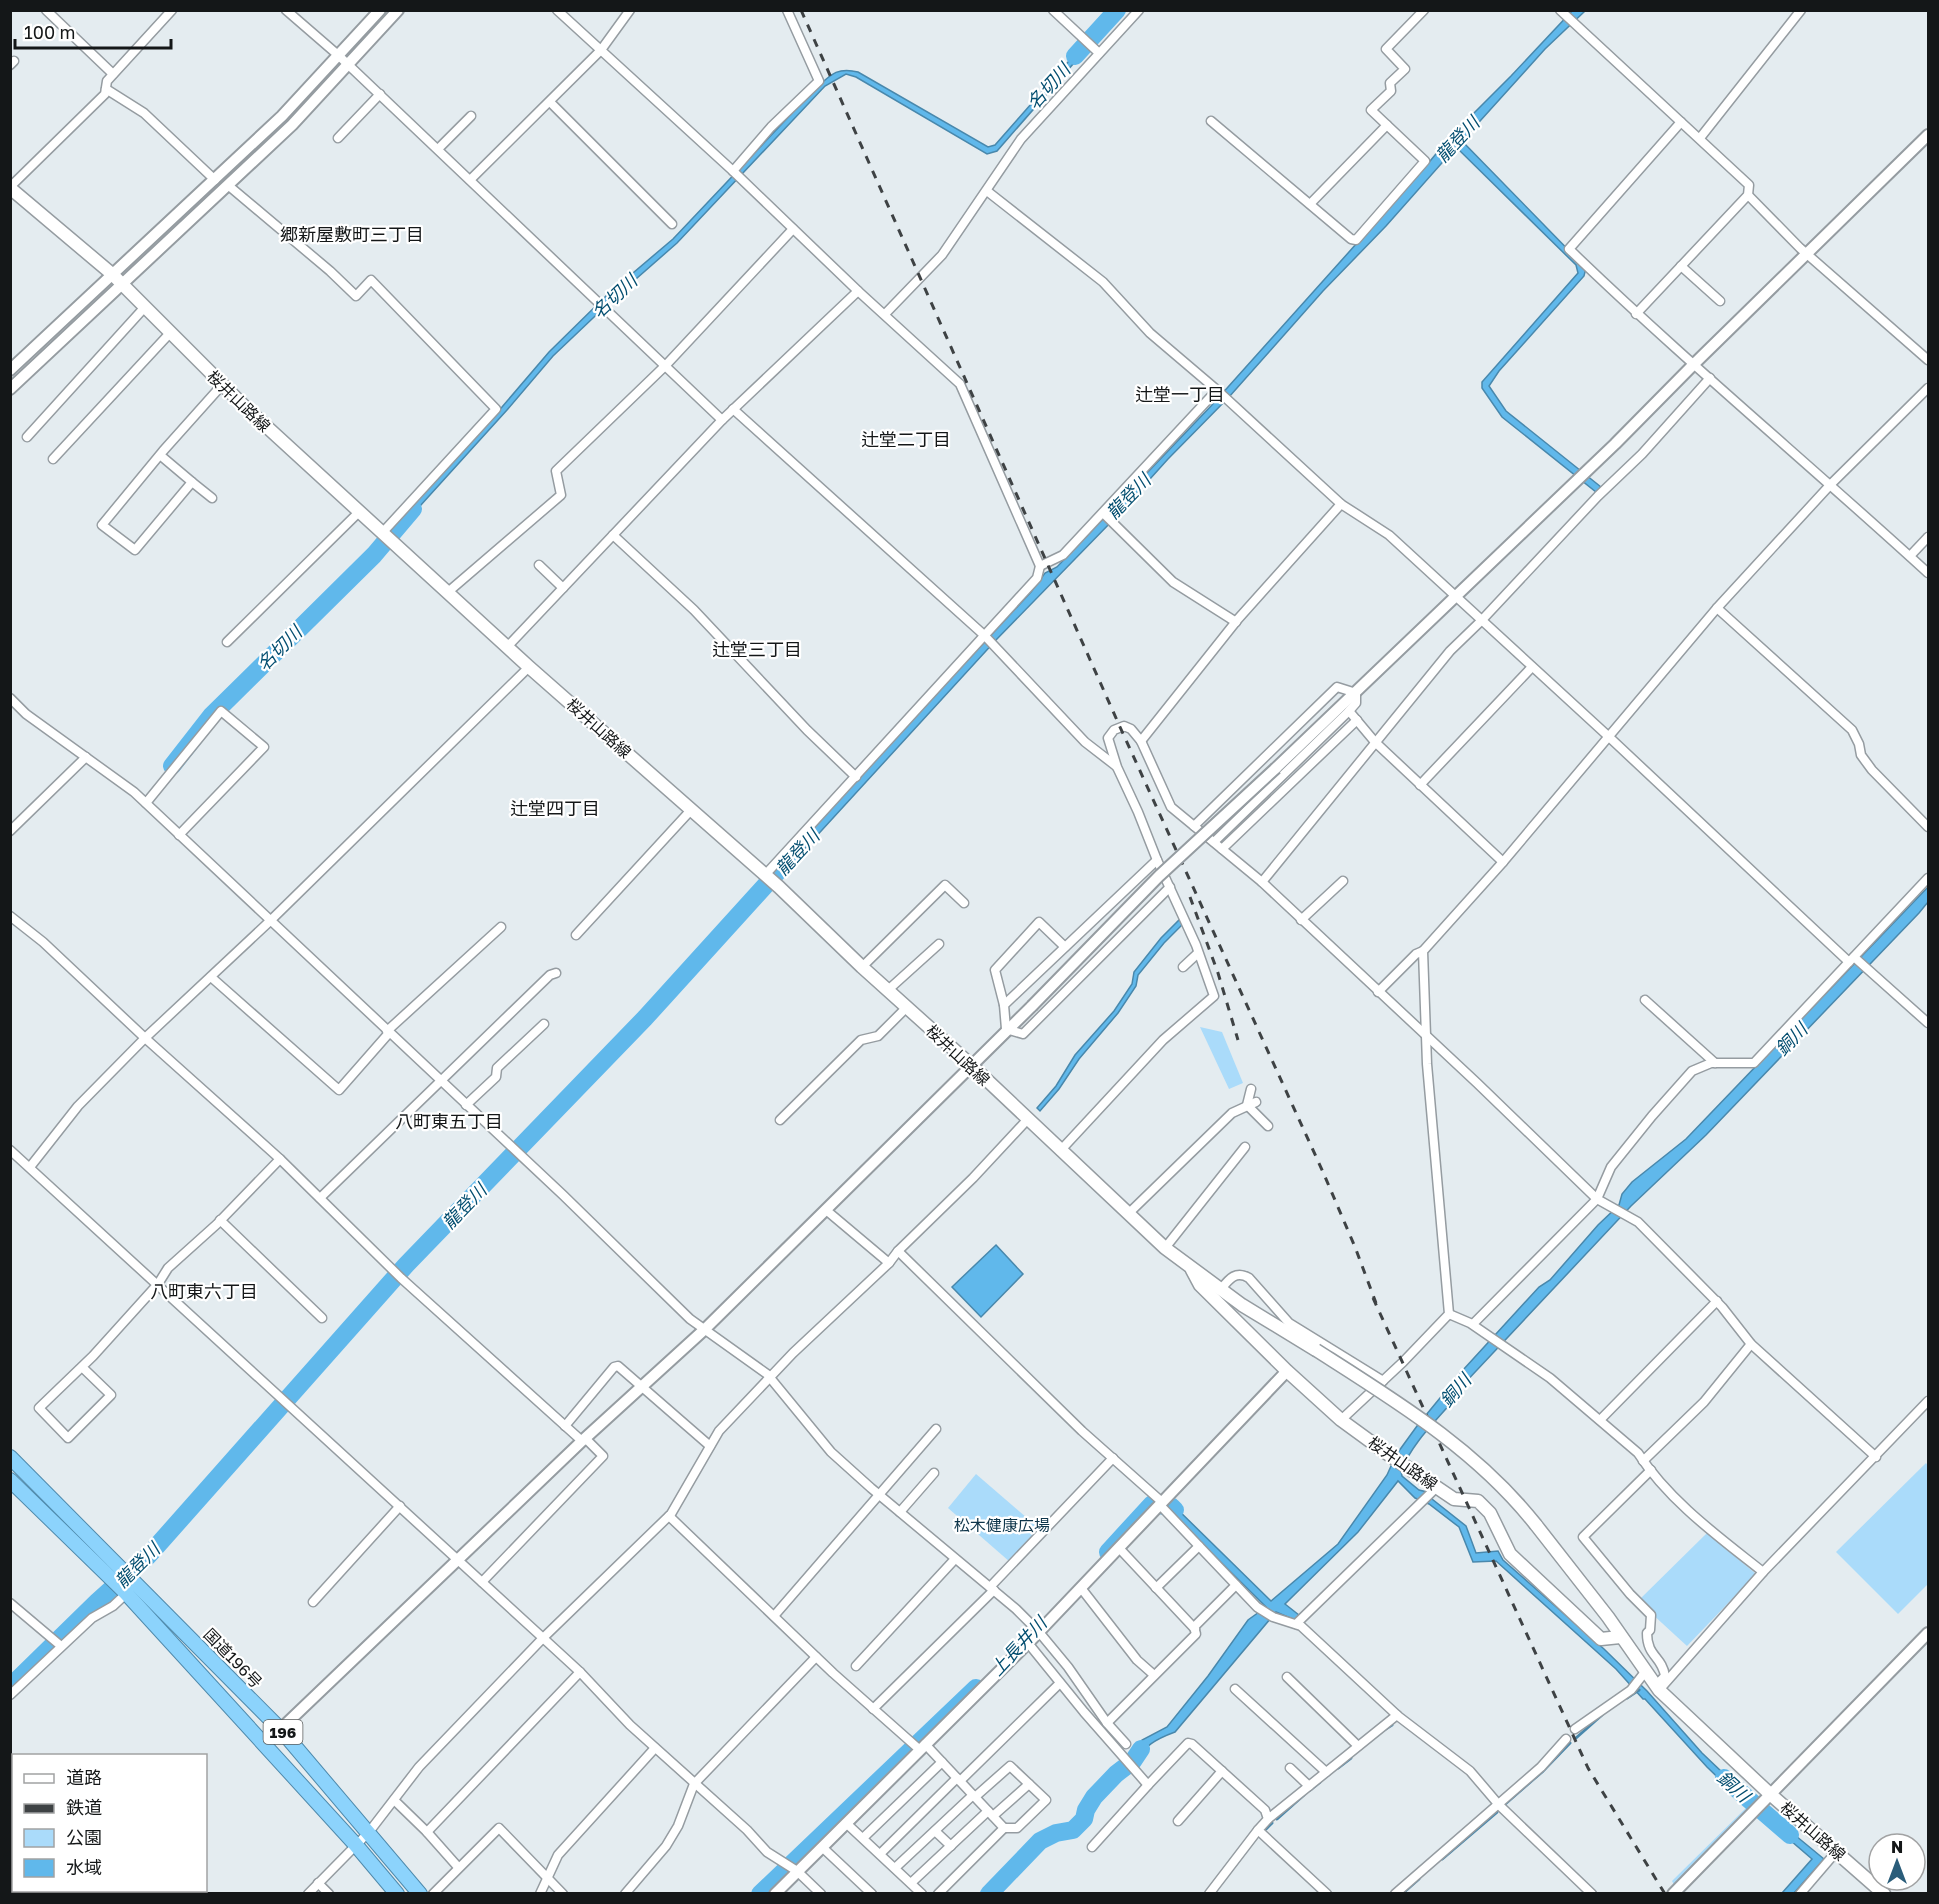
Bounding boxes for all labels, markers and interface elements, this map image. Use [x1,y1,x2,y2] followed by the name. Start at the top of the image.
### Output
[15,12,171,50] scale bar
[24,21,75,43] text: 100 m
[1022,57,1076,113] water label: 名切川
[1431,110,1485,166] water label: 龍登川
[280,223,424,245] district label: 郷新屋敷町三丁目
[587,268,643,322] water label: 名切川
[203,366,275,436] street label: 桜井山路線
[1135,383,1225,405] district label: 辻堂一丁目
[861,428,951,450] district label: 辻堂二丁目
[1101,467,1156,523] water label: 龍登川
[252,620,307,675] water label: 名切川
[712,638,802,660] district label: 辻堂三丁目
[563,694,635,762] street label: 桜井山路線
[510,797,600,819] district label: 辻堂四丁目
[771,823,825,879] water label: 龍登川
[1771,1017,1813,1060] water label: 銅川
[922,1020,994,1090] street label: 桜井山路線
[395,1110,503,1132] district label: 八町東五丁目
[437,1177,492,1233] water label: 龍登川
[150,1280,258,1302] district label: 八町東六丁目
[1435,1368,1476,1411] water label: 銅川
[1364,1432,1442,1494] street label: 桜井山路線
[954,1515,1050,1535] park label: 松木健康広場
[110,1537,165,1592] water label: 龍登川
[985,1611,1052,1680] water label: 上長井川
[200,1624,266,1692] street label: 国道196号
[264,1720,302,1744] road number: 196
[12,1754,207,1892] legend
[66,1766,102,1788] text: 道路
[1713,1766,1756,1808] water label: 銅川
[66,1796,102,1818] text: 鉄道
[1776,1797,1850,1865] street label: 桜井山路線
[66,1826,102,1848] text: 公園
[1867,1832,1927,1892] north arrow
[1891,1837,1903,1857] text: N
[66,1856,102,1878] text: 水域

